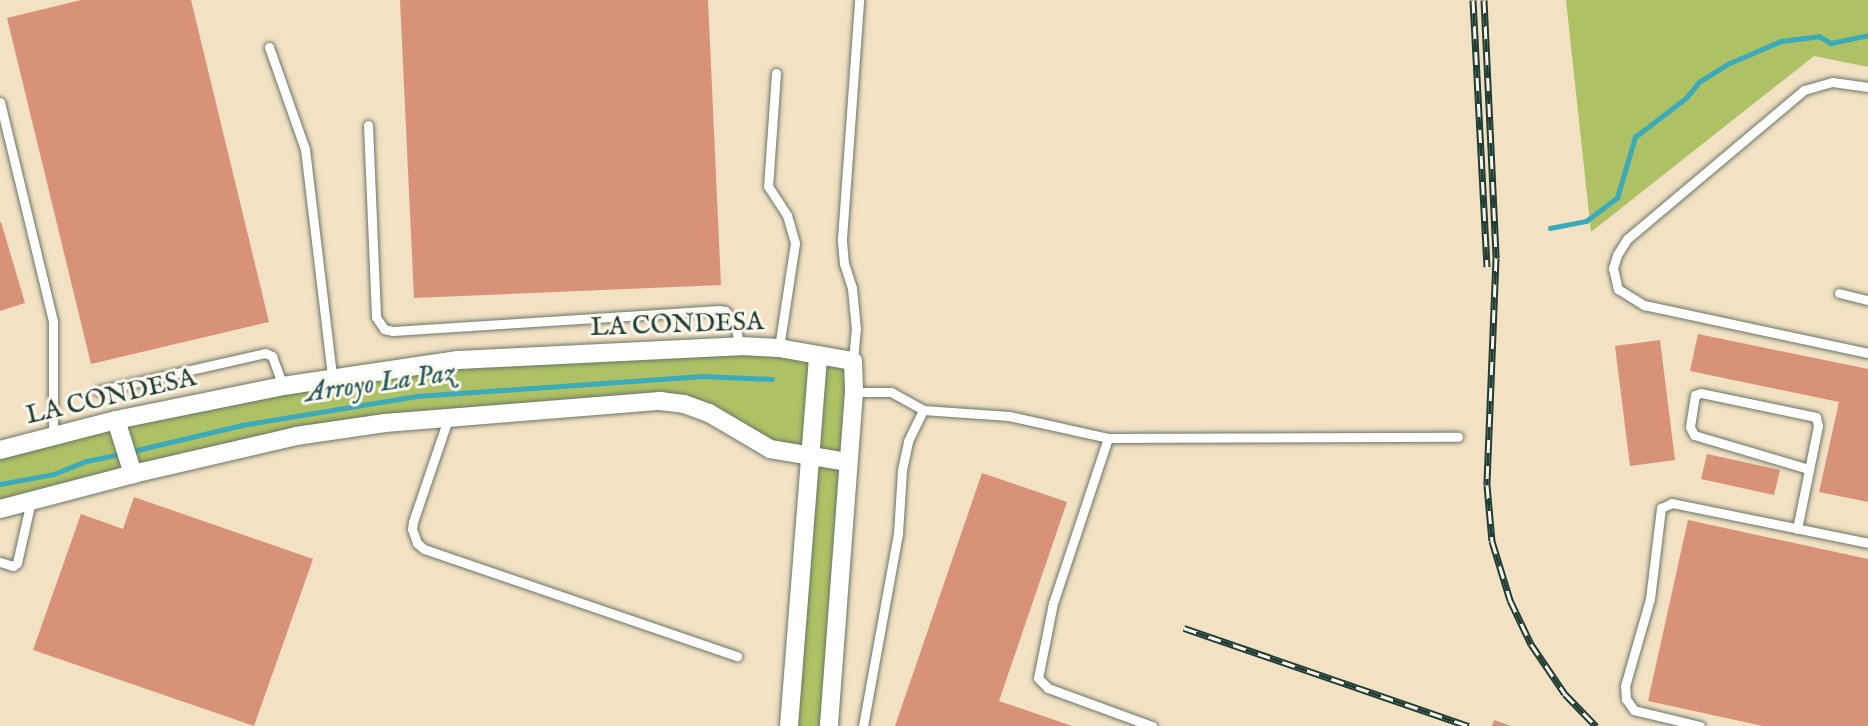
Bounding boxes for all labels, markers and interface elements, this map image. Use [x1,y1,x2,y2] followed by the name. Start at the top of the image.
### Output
[590,306,764,344] street label: LA CONDESA
[303,357,457,411] water label: Arroyo La Paz
[23,362,199,432] street label: LA CONDESA

